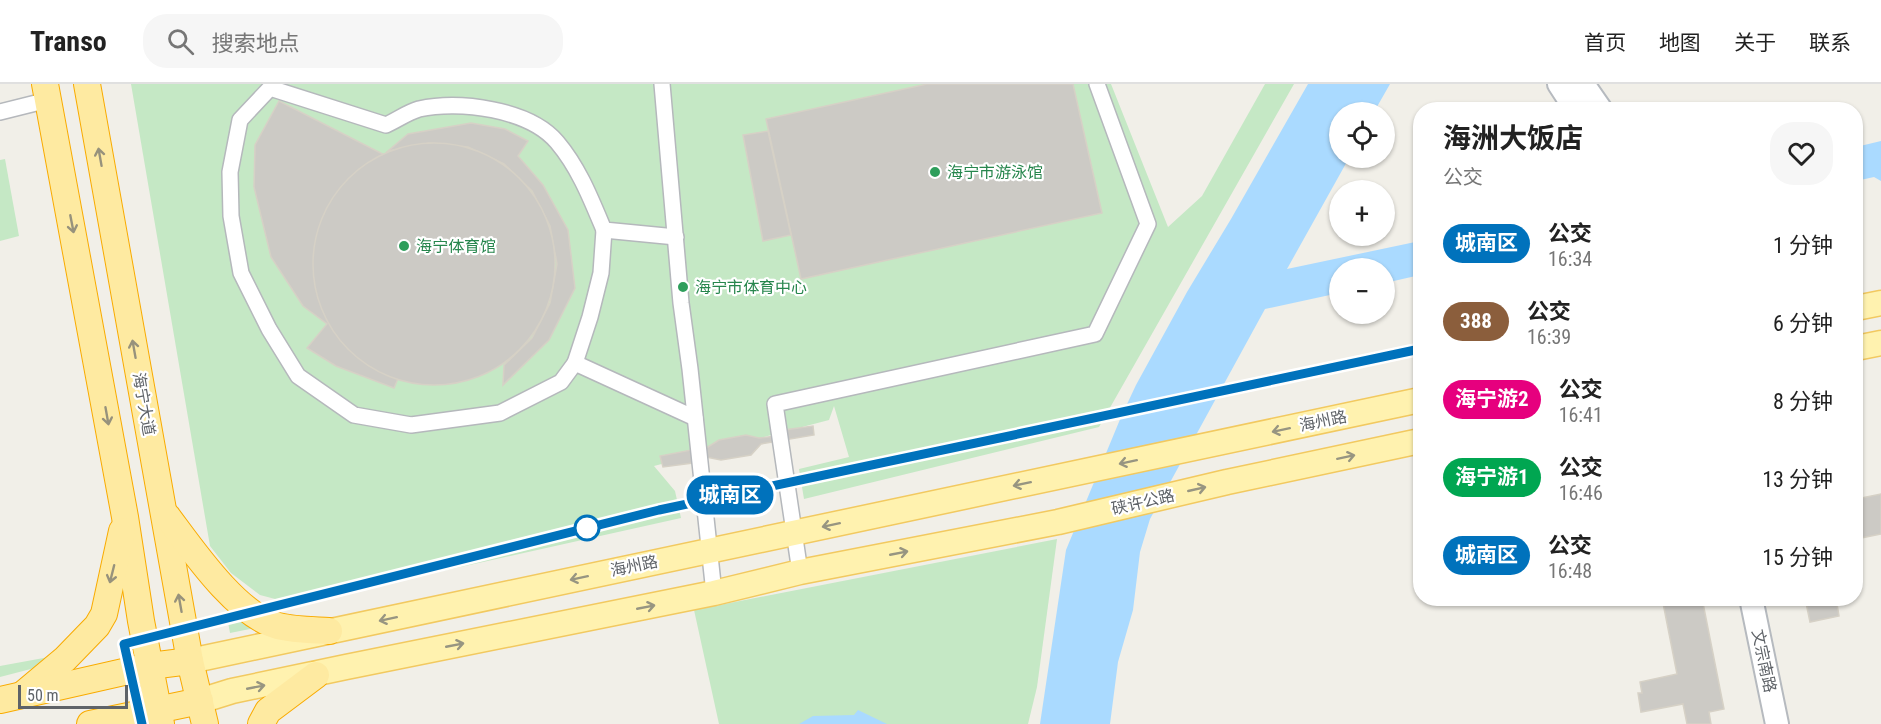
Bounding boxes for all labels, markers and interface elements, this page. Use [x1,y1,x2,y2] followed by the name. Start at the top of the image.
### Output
[143,14,563,68] search box
[30,25,107,58] text: Transo
[164,25,197,58] icon: search
[212,31,300,56] text: 搜索地点
[1584,31,1626,55] text: 首页
[1659,31,1701,55] text: 地图
[1734,31,1776,55] text: 关于
[1809,31,1851,55] text: 联系
[1329,102,1395,324] map controls
[1329,102,1395,168] button: locate
[1443,122,1583,155] text: 海洲大饭店
[1770,122,1833,185] button: heart
[94,148,105,167] one-way arrow
[947,163,1043,182] place label: 海宁市游泳馆
[928,165,942,179] marker: 海宁市游泳馆
[1443,165,1483,189] text: 公交
[1329,180,1395,246] button: +
[67,214,78,233] one-way arrow
[1548,221,1592,246] text: 公交
[1455,231,1518,255] text: 城南区
[1773,233,1833,258] text: 1 分钟
[416,237,496,256] place label: 海宁体育馆
[397,239,411,253] marker: 海宁体育馆
[1548,247,1592,271] text: 16:34
[1329,258,1395,324] button: −
[695,278,807,297] place label: 海宁市体育中心
[676,280,690,294] marker: 海宁市体育中心
[1527,299,1571,324] text: 公交
[1460,309,1492,333] text: 388
[1773,311,1833,336] text: 6 分钟
[1527,325,1571,349] text: 16:39
[128,340,139,359] one-way arrow
[129,371,159,437] street label: 海宁大道
[1559,377,1603,402] text: 公交
[1455,387,1529,411] text: 海宁游2
[1773,389,1833,414] text: 8 分钟
[1559,403,1603,427] text: 16:41
[102,405,113,425] one-way arrow
[1298,407,1348,435] street label: 海州路
[1272,425,1291,436] one-way arrow
[1336,451,1355,462] one-way arrow
[1559,455,1603,480] text: 公交
[1119,457,1138,468] one-way arrow
[1455,465,1529,489] text: 海宁游1
[1762,467,1833,492] text: 13 分钟
[696,476,765,514] line badge: 城南区
[1012,479,1032,490] one-way arrow
[1559,481,1603,505] text: 16:46
[699,483,762,507] text: 城南区
[1187,483,1206,495] one-way arrow
[1110,486,1176,518] street label: 硖许公路
[574,515,600,541] unlabelled marker
[822,520,841,531] one-way arrow
[1548,533,1592,558] text: 公交
[1455,543,1518,567] text: 城南区
[1762,545,1833,570] text: 15 分钟
[888,547,908,558] one-way arrow
[609,552,659,580] street label: 海州路
[1548,559,1592,583] text: 16:48
[105,564,117,583] one-way arrow
[569,573,589,584] one-way arrow
[174,594,185,613] one-way arrow
[636,601,656,612] one-way arrow
[379,614,398,625] one-way arrow
[1748,628,1780,694] street label: 文宗南路
[445,639,465,650] one-way arrow
[247,680,266,692] one-way arrow
[18,682,128,710] scale bar
[27,686,59,705] text: 50 m

